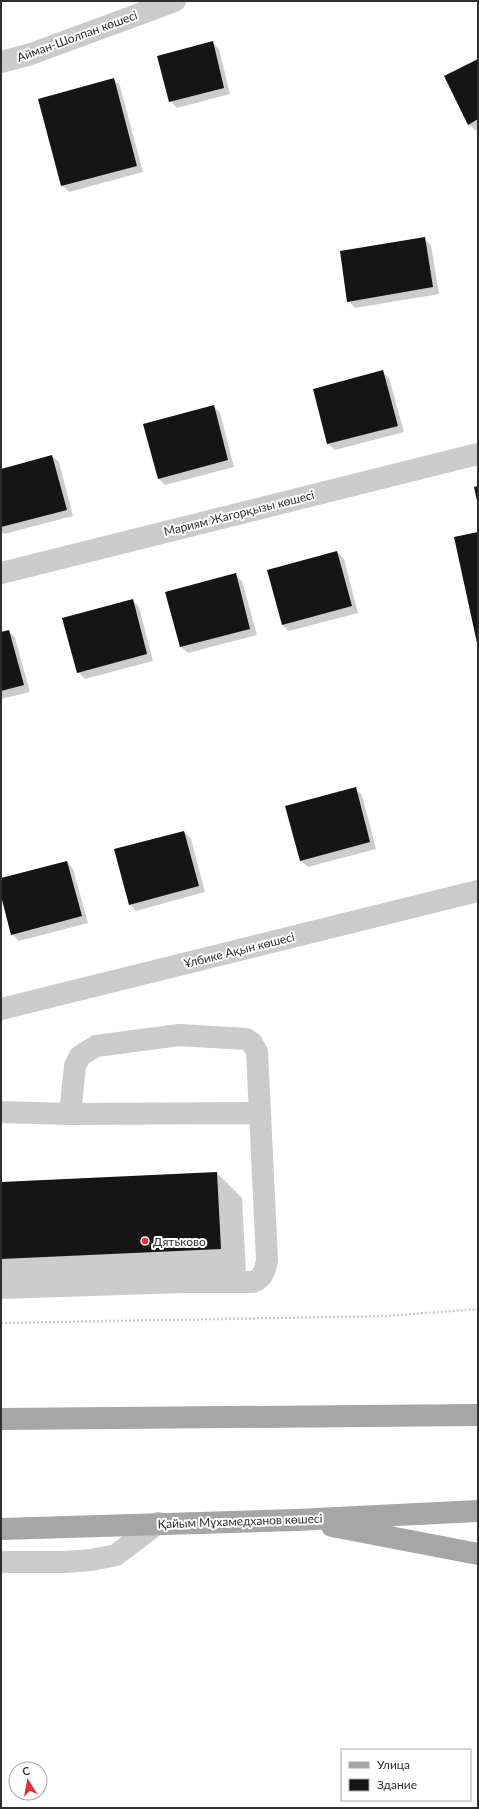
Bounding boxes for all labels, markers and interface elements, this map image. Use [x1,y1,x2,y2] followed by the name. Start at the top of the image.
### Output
[15,7,139,65] street label: Айман-Шолпан көшесі
[162,487,316,539] street label: Мариям Жагорқызы көшесі
[182,929,296,971] street label: Ұлбике Ақын көшесі
[153,1234,206,1249] place label: Дятьково
[140,1236,150,1246] marker: Дятьково
[157,1511,323,1531] street label: Қайым Мұхамедханов көшесі
[341,1749,471,1801] legend
[377,1757,410,1772] text: Улица
[8,1761,48,1801] north arrow
[21,1763,32,1778] text: С
[377,1777,417,1792] text: Здание

